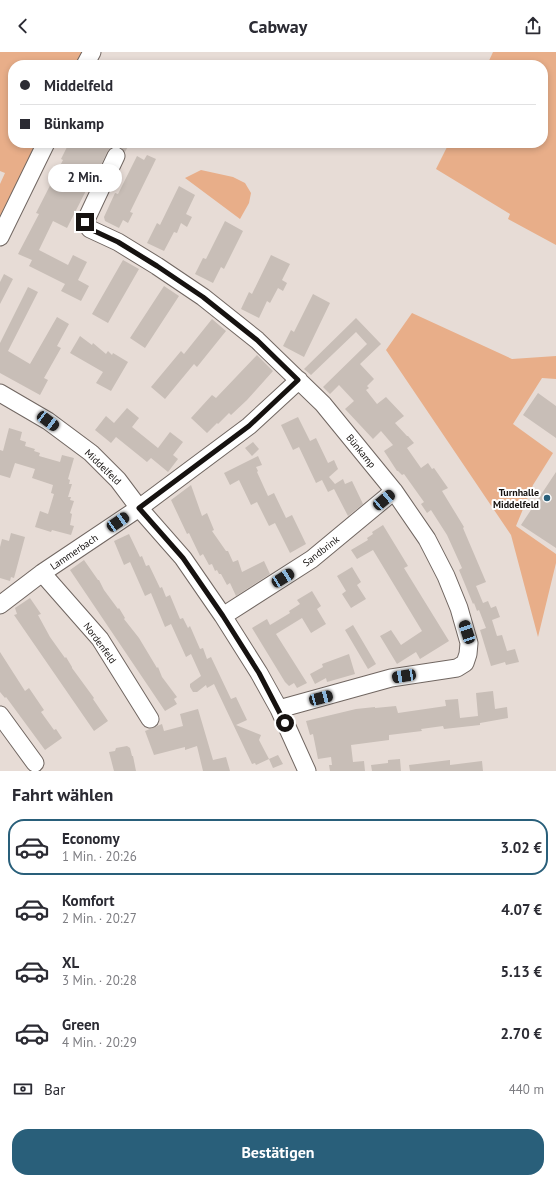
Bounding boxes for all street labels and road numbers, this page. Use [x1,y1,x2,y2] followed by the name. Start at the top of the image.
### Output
[343,431,379,471] street label: Bünkamp
[82,446,124,488] street label: Middelfeld
[48,531,100,573] street label: Lammerbach
[300,533,342,569] street label: Sandbrink
[81,620,119,666] street label: Nordenfeld

